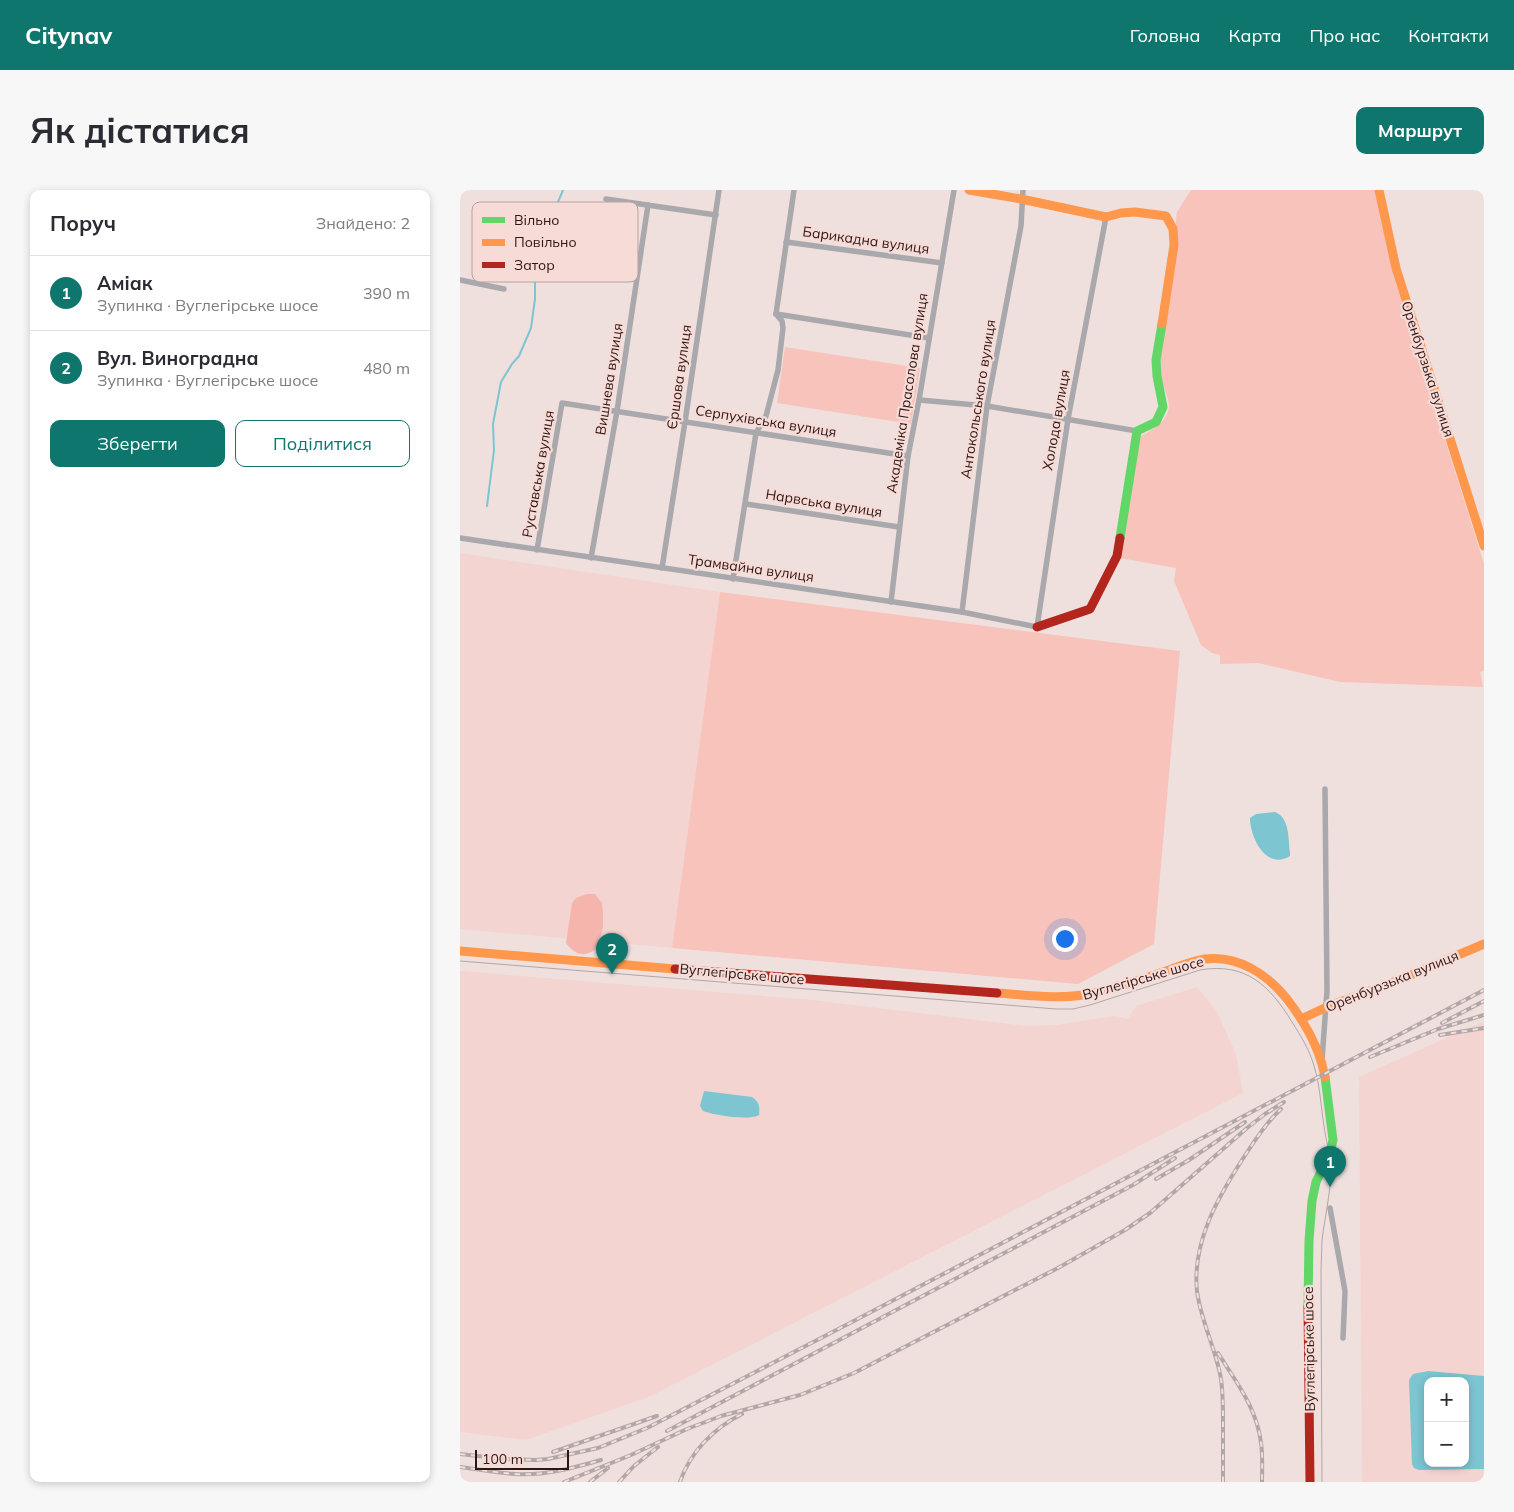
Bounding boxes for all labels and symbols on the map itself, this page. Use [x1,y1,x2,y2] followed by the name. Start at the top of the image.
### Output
[472,202,638,282] legend
[514,211,559,229] text: Вільно
[801,222,931,258] street label: Барикадна вулиця
[514,233,577,251] text: Повільно
[514,256,555,274] text: Затор
[882,292,932,494] street label: Академіка Прасолова вулиця
[1398,299,1458,439] street label: Оренбурзька вулиця
[957,318,999,480] street label: Антокольського вулиця
[591,322,627,436] street label: Вишнева вулиця
[663,323,695,431] street label: Єршова вулиця
[1038,368,1074,472] street label: Холода вулиця
[694,401,838,441] street label: Серпухівська вулиця
[518,409,558,539] street label: Руставська вулиця
[764,485,884,521] street label: Нарвська вулиця
[687,550,815,586] street label: Трамвайна вулиця
[1052,926,1078,952] your location
[596,933,628,974] pin: 2
[1323,946,1461,1016] street label: Оренбурзька вулиця
[1080,952,1206,1004] street label: Вуглегірське шосе
[679,960,805,988] street label: Вуглегірське шосе
[1314,1146,1346,1187] pin: 1
[1299,1286,1319,1412] street label: Вуглегірське шосе
[475,1447,569,1470] scale bar

